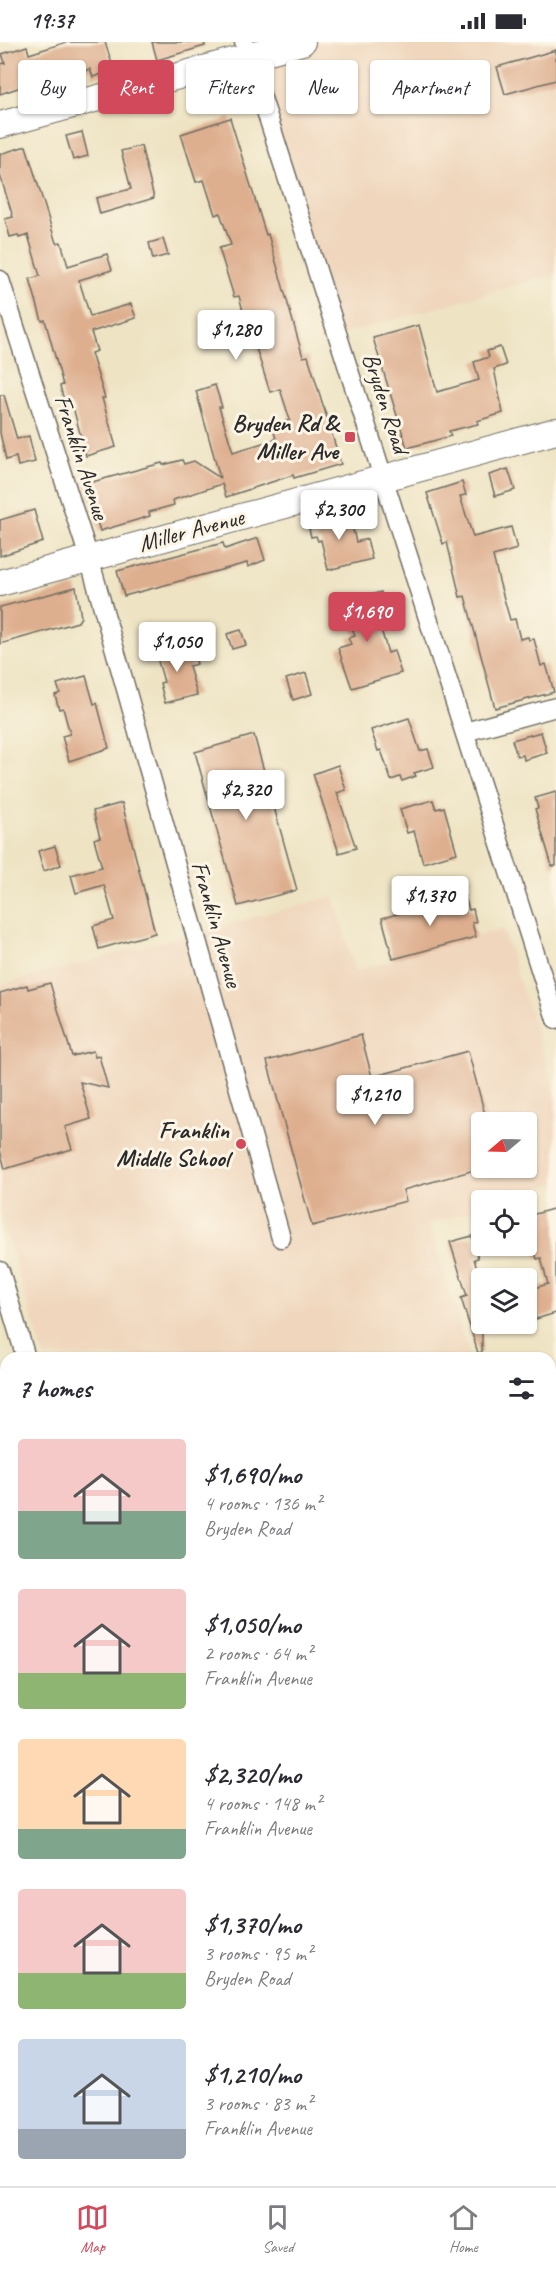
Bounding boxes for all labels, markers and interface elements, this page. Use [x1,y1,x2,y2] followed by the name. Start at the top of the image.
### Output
[30,7,74,35] text: 19:37
[18,60,86,114] chip: Buy
[98,60,174,114] chip: Rent
[186,60,274,114] chip: Filters
[286,60,358,114] chip: New
[370,60,490,114] chip: Apartment
[187,310,285,361] pin: $1,280
[212,317,260,342] text: $1,280
[356,349,417,460] street label: Bryden Road
[48,391,117,525] street label: Franklin Avenue
[232,408,341,466] place label: Bryden Rd & Miller Ave
[343,430,357,444] marker: Bryden Rd & Miller Ave
[290,490,388,541] pin: $2,300
[315,497,363,522] text: $2,300
[135,501,249,558] street label: Miller Avenue
[318,592,416,643] pin: $1,690
[342,599,392,624] text: $1,690
[128,622,226,673] pin: $1,050
[153,629,201,654] text: $1,050
[197,770,295,821] pin: $2,320
[222,777,270,802] text: $2,320
[185,858,250,992] street label: Franklin Avenue
[381,876,479,927] pin: $1,370
[406,883,454,908] text: $1,370
[326,1075,424,1126] pin: $1,210
[351,1082,399,1107] text: $1,210
[471,1112,537,1178] north arrow
[471,1112,537,1334] map controls
[116,1115,234,1173] place label: Franklin Middle School
[234,1137,248,1151] marker: Franklin Middle School
[471,1190,537,1256] button: locate
[471,1268,537,1334] button: layers
[18,1372,91,1405] text: 7 homes
[505,1372,538,1405] icon: filters
[204,1458,301,1491] text: $1,690/mo
[66,1463,138,1535] icon: home
[204,1491,321,1516] text: 4 rooms · 136 m²
[204,1516,290,1541] text: Bryden Road
[204,1608,301,1641] text: $1,050/mo
[66,1613,138,1685] icon: home
[204,1641,312,1666] text: 2 rooms · 64 m²
[204,1666,312,1691] text: Franklin Avenue
[204,1758,301,1791] text: $2,320/mo
[66,1763,138,1835] icon: home
[204,1791,321,1816] text: 4 rooms · 148 m²
[204,1816,312,1841] text: Franklin Avenue
[204,1908,301,1941] text: $1,370/mo
[66,1913,138,1985] icon: home
[204,1941,312,1966] text: 3 rooms · 95 m²
[204,1966,290,1991] text: Bryden Road
[204,2058,301,2091] text: $1,210/mo
[66,2063,138,2135] icon: home
[204,2091,312,2116] text: 3 rooms · 83 m²
[204,2116,312,2141] text: Franklin Avenue
[76,2201,109,2257] tab: Map
[261,2201,294,2257] tab: Saved
[447,2201,480,2257] tab: Home

